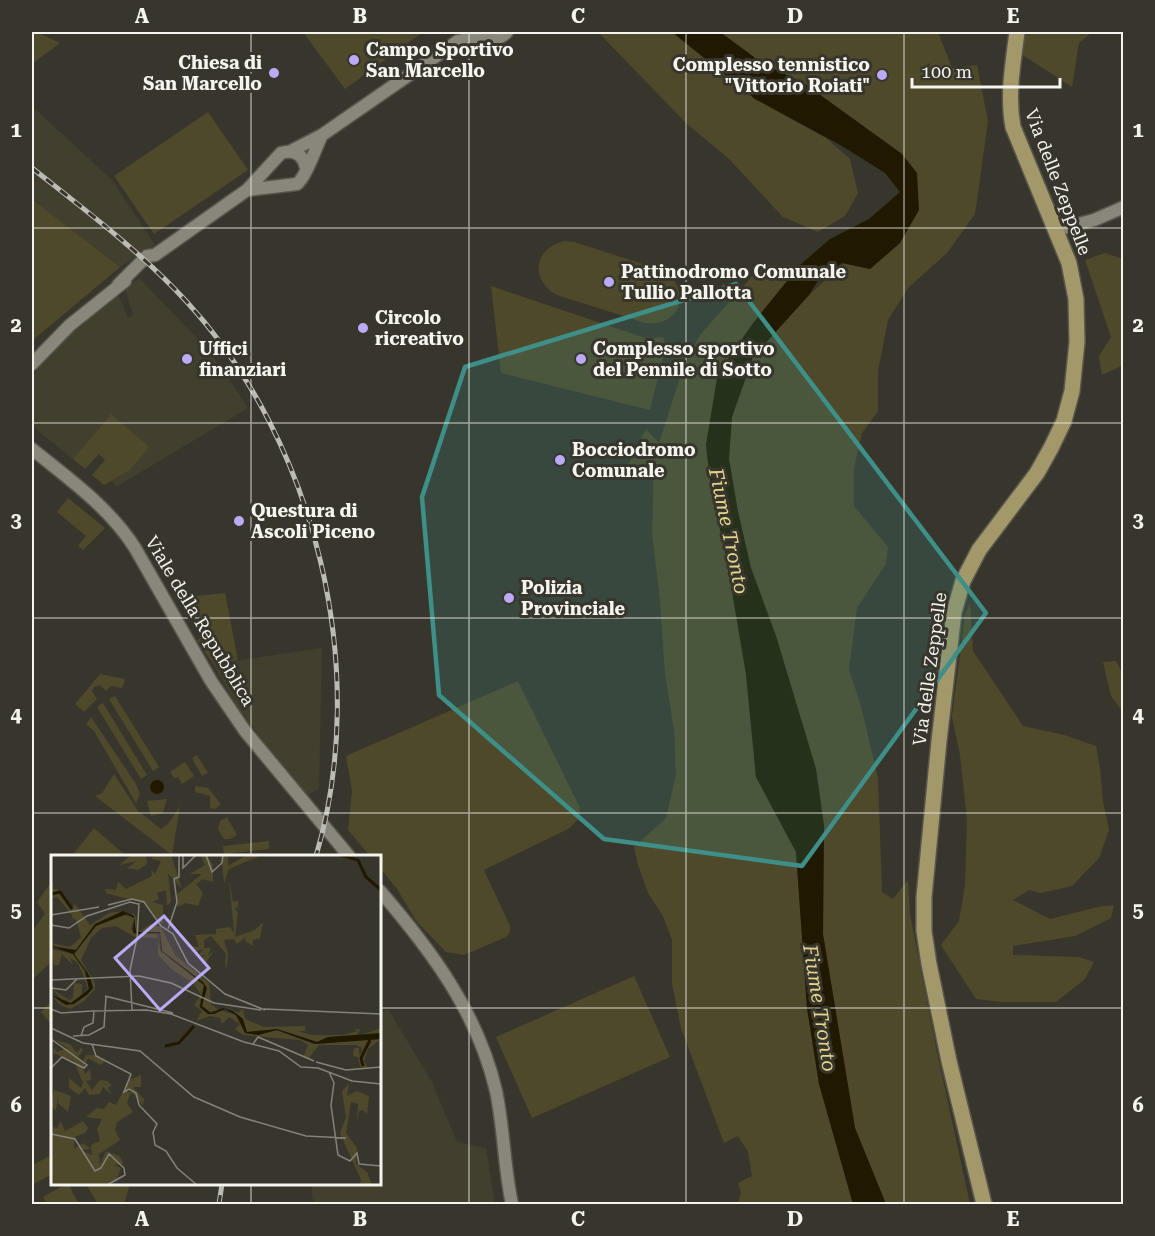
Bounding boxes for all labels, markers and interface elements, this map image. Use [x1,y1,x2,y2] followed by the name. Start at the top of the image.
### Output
[135,4,150,28] text: A
[353,4,367,28] text: B
[571,4,585,28] text: C
[787,4,803,28] text: D
[1007,4,1020,28] text: E
[366,39,514,81] place label: Campo Sportivo San Marcello
[912,51,1060,89] scale bar
[143,52,262,94] place label: Chiesa di San Marcello
[347,53,361,67] marker: Campo Sportivo San Marcello
[673,54,870,96] place label: Complesso tennistico "Vittorio Roiati"
[921,61,972,82] text: 100 m
[267,66,281,80] marker: Chiesa di San Marcello
[875,68,889,82] marker: Complesso tennistico "Vittorio Roiati"
[1021,106,1096,258] street label: Via delle Zeppelle
[10,118,22,142] text: 1
[1132,118,1144,142] text: 1
[621,261,846,303] place label: Pattinodromo Comunale Tullio Pallotta
[602,275,616,289] marker: Pattinodromo Comunale Tullio Pallotta
[375,307,464,349] place label: Circolo ricreativo
[10,313,22,337] text: 2
[1132,313,1144,337] text: 2
[356,321,370,335] marker: Circolo ricreativo
[199,338,286,380] place label: Uffici finanziari
[593,338,775,380] place label: Complesso sportivo del Pennile di Sotto
[180,352,194,366] marker: Uffici finanziari
[574,352,588,366] marker: Complesso sportivo del Pennile di Sotto
[572,439,696,481] place label: Bocciodromo Comunale
[553,453,567,467] marker: Bocciodromo Comunale
[704,465,754,596] water label: Fiume Tronto
[251,500,376,542] place label: Questura di Ascoli Piceno
[10,508,22,532] text: 3
[1132,508,1144,532] text: 3
[232,514,246,528] marker: Questura di Ascoli Piceno
[141,532,260,710] street label: Viale della Repubblica
[521,577,626,619] place label: Polizia Provinciale
[502,591,516,605] marker: Polizia Provinciale
[908,591,951,747] street label: Via delle Zeppelle
[10,703,22,727] text: 4
[1132,703,1144,727] text: 4
[51,855,381,1185] inset map
[10,898,22,922] text: 5
[1132,898,1144,922] text: 5
[798,942,842,1073] water label: Fiume Tronto
[10,1093,22,1117] text: 6
[1132,1093,1144,1117] text: 6
[135,1207,150,1231] text: A
[353,1207,367,1231] text: B
[571,1207,585,1231] text: C
[787,1207,803,1231] text: D
[1007,1207,1020,1231] text: E

